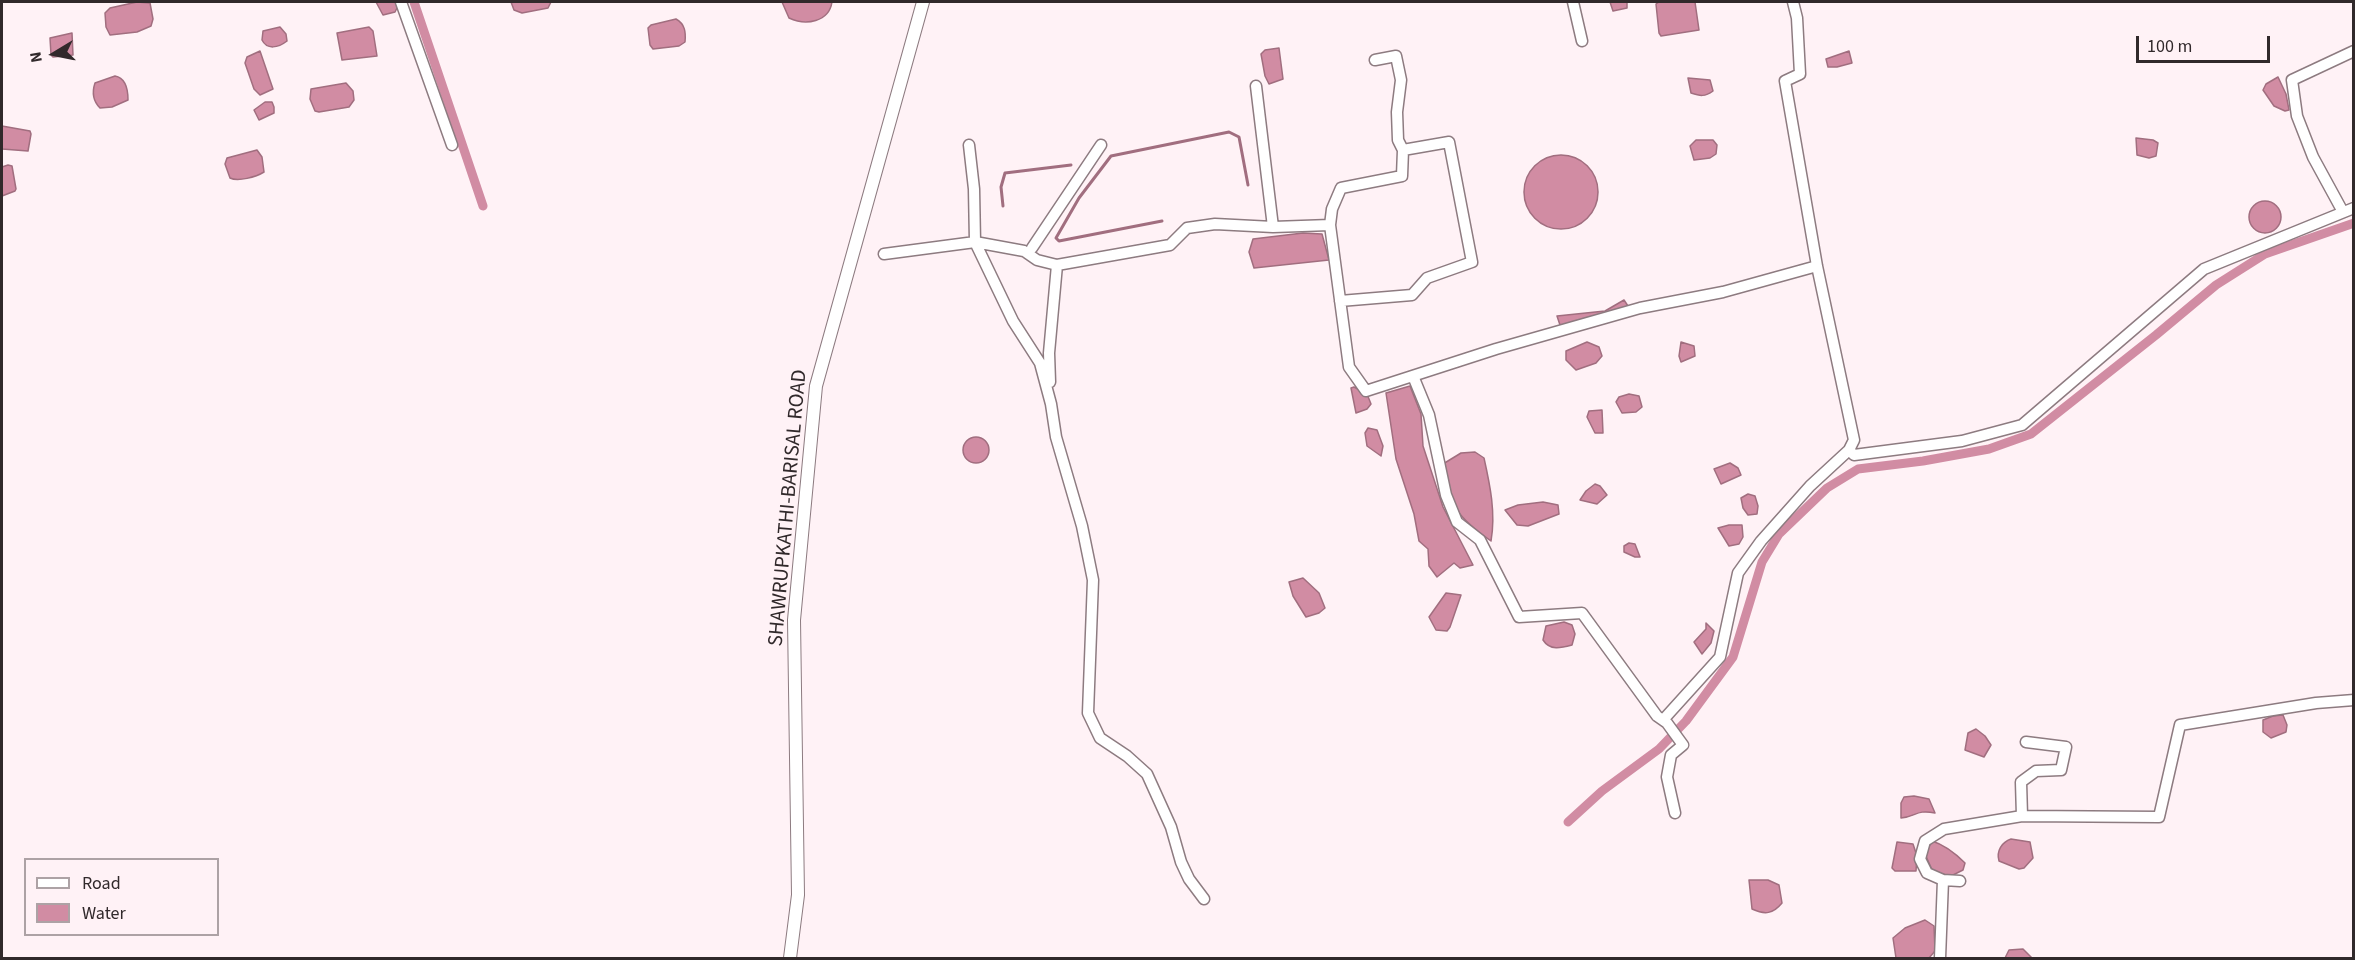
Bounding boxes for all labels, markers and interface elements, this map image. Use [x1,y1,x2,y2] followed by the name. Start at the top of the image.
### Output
[24,24,84,84] north arrow
[2139,24,2272,62] scale bar
[2147,34,2192,59] text: 100 m
[25,50,48,64] text: N
[764,369,814,647] street label: SHAWRUPKATHI-BARISAL ROAD
[24,858,219,936] legend
[82,871,121,896] text: Road
[82,901,126,926] text: Water

